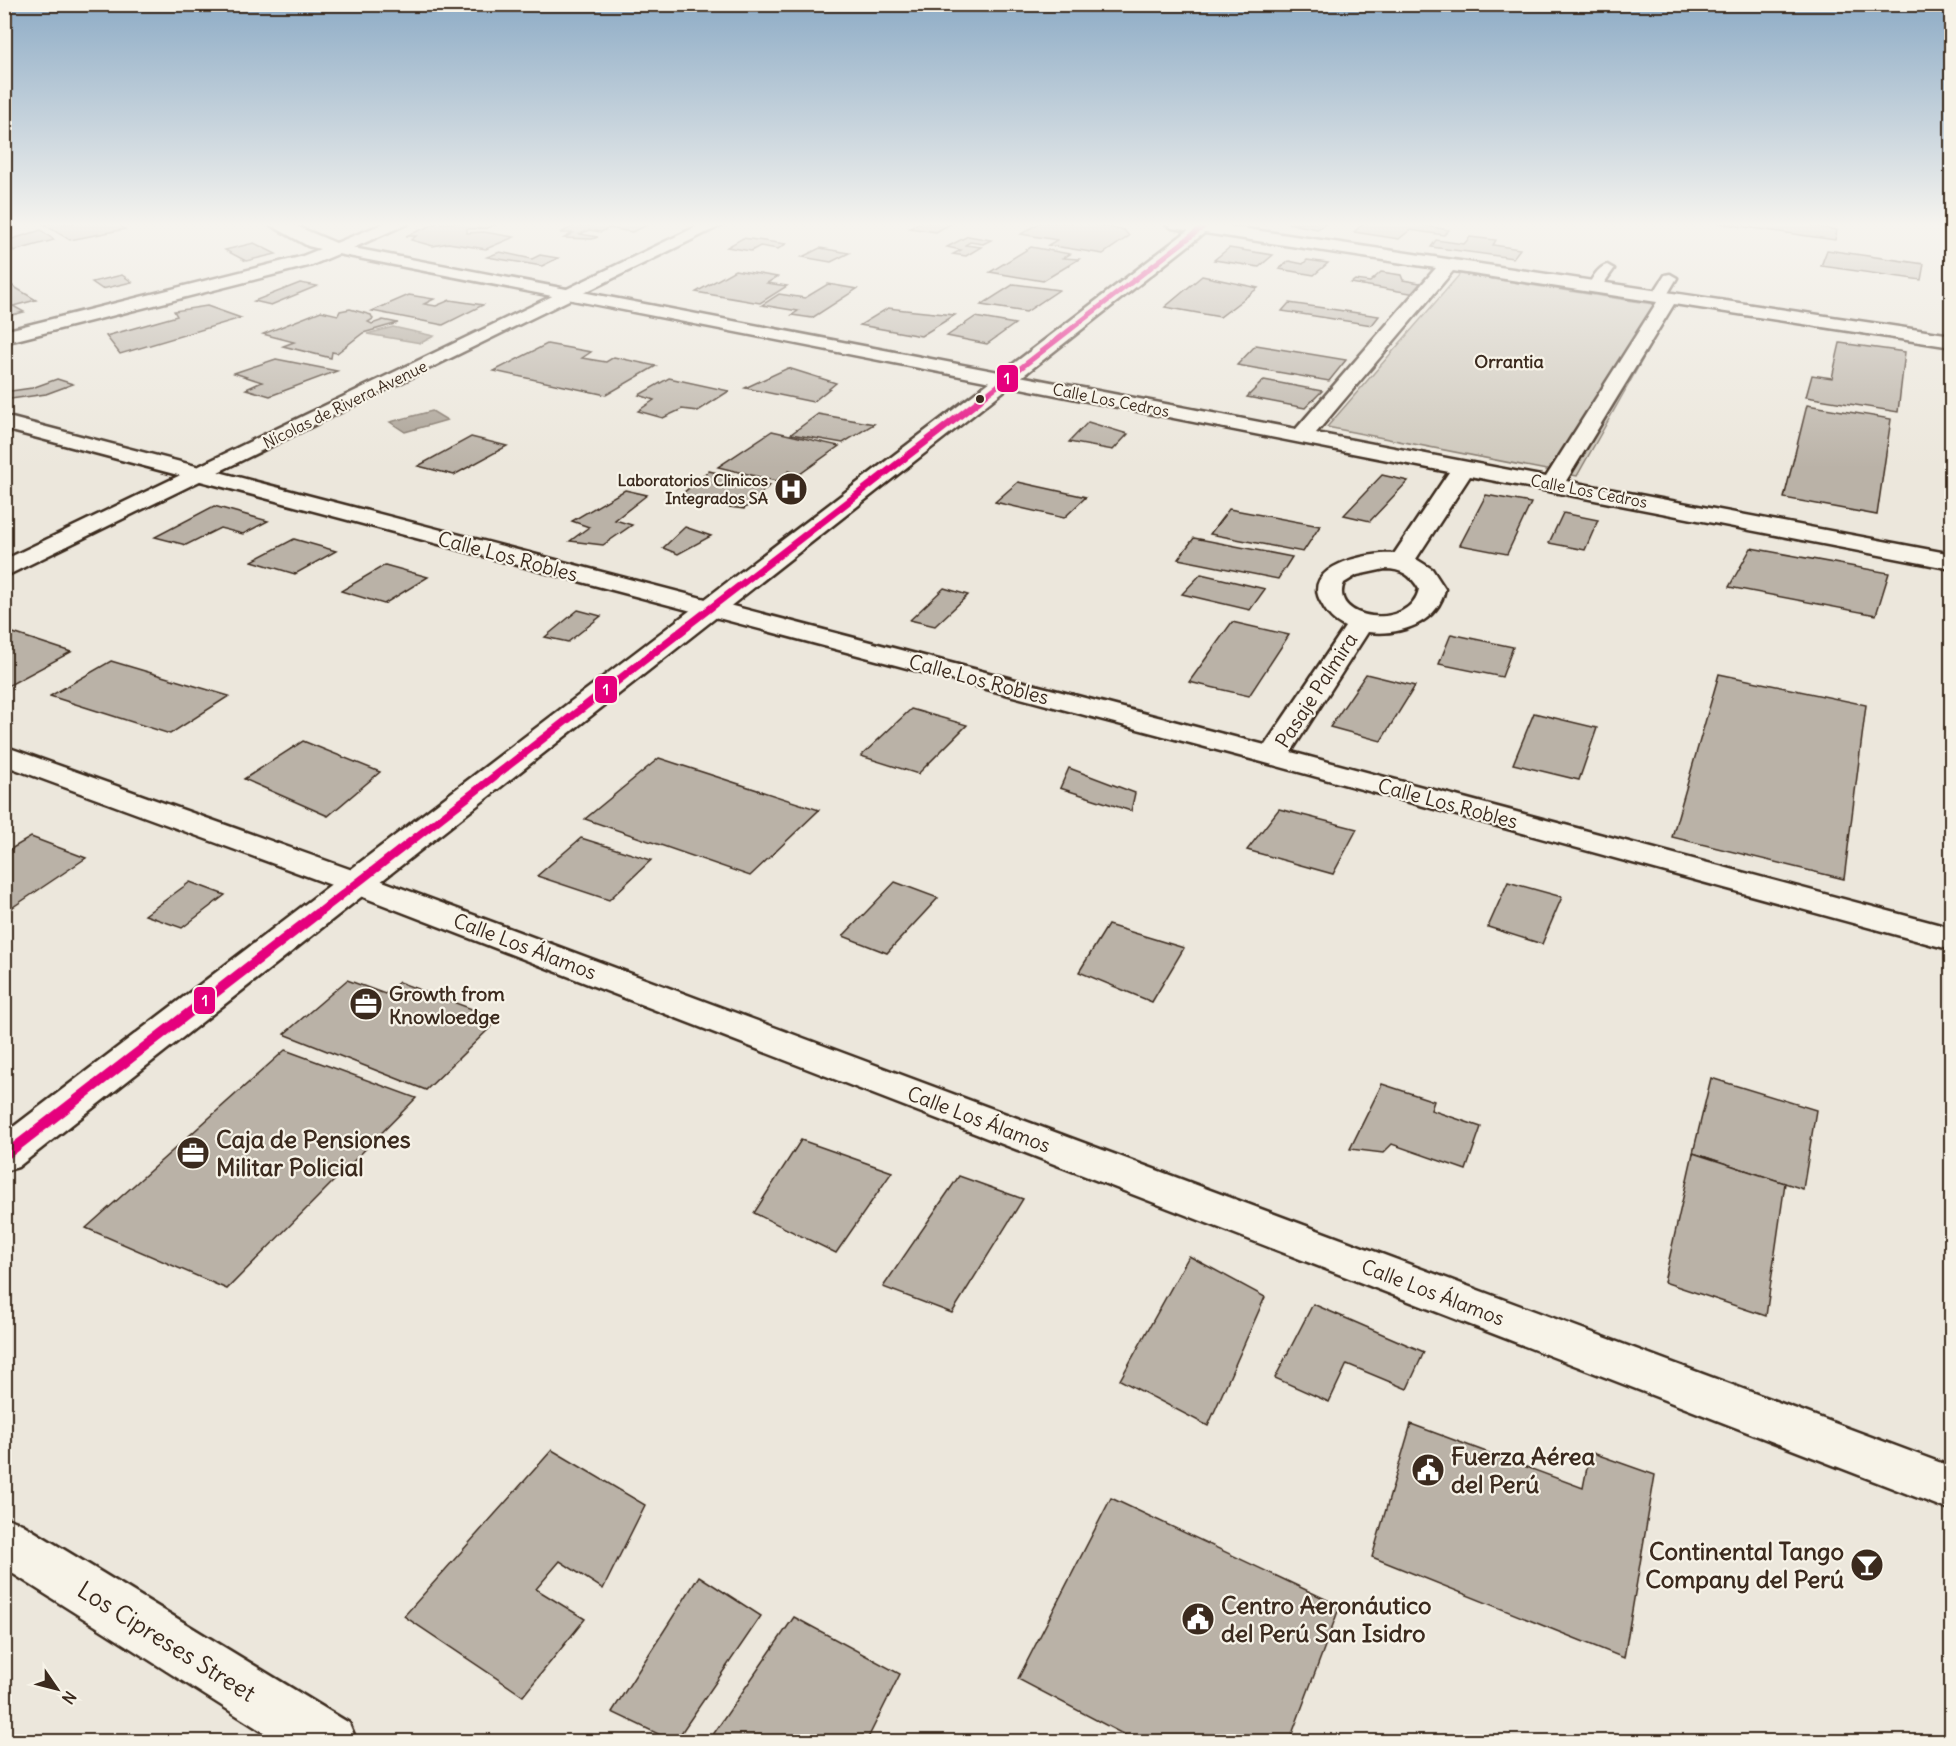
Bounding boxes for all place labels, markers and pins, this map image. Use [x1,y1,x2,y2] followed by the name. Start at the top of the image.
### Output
[974,393,986,405] unlabelled marker
[618,470,768,509] place label: Laboratorios Clinicos Integrados SA
[773,471,809,507] hospital icon: Laboratorios Clinicos Integrados SA
[389,981,505,1029] place label: Growth from Knowloedge
[348,986,384,1022] office icon: Growth from Knowloedge
[216,1124,411,1182] place label: Caja de Pensiones Militar Policial
[175,1135,211,1171] office icon: Caja de Pensiones Militar Policial
[1451,1441,1595,1499] place label: Fuerza Aérea del Perú
[1410,1452,1446,1488] public building icon: Fuerza Aérea del Perú
[1645,1536,1844,1594] place label: Continental Tango Company del Perú
[1849,1547,1885,1583] bar icon: Continental Tango Company del Perú
[1221,1590,1432,1648] place label: Centro Aeronáutico del Perú San Isidro
[1180,1601,1216,1637] public building icon: Centro Aeronáutico del Perú San Isidro

